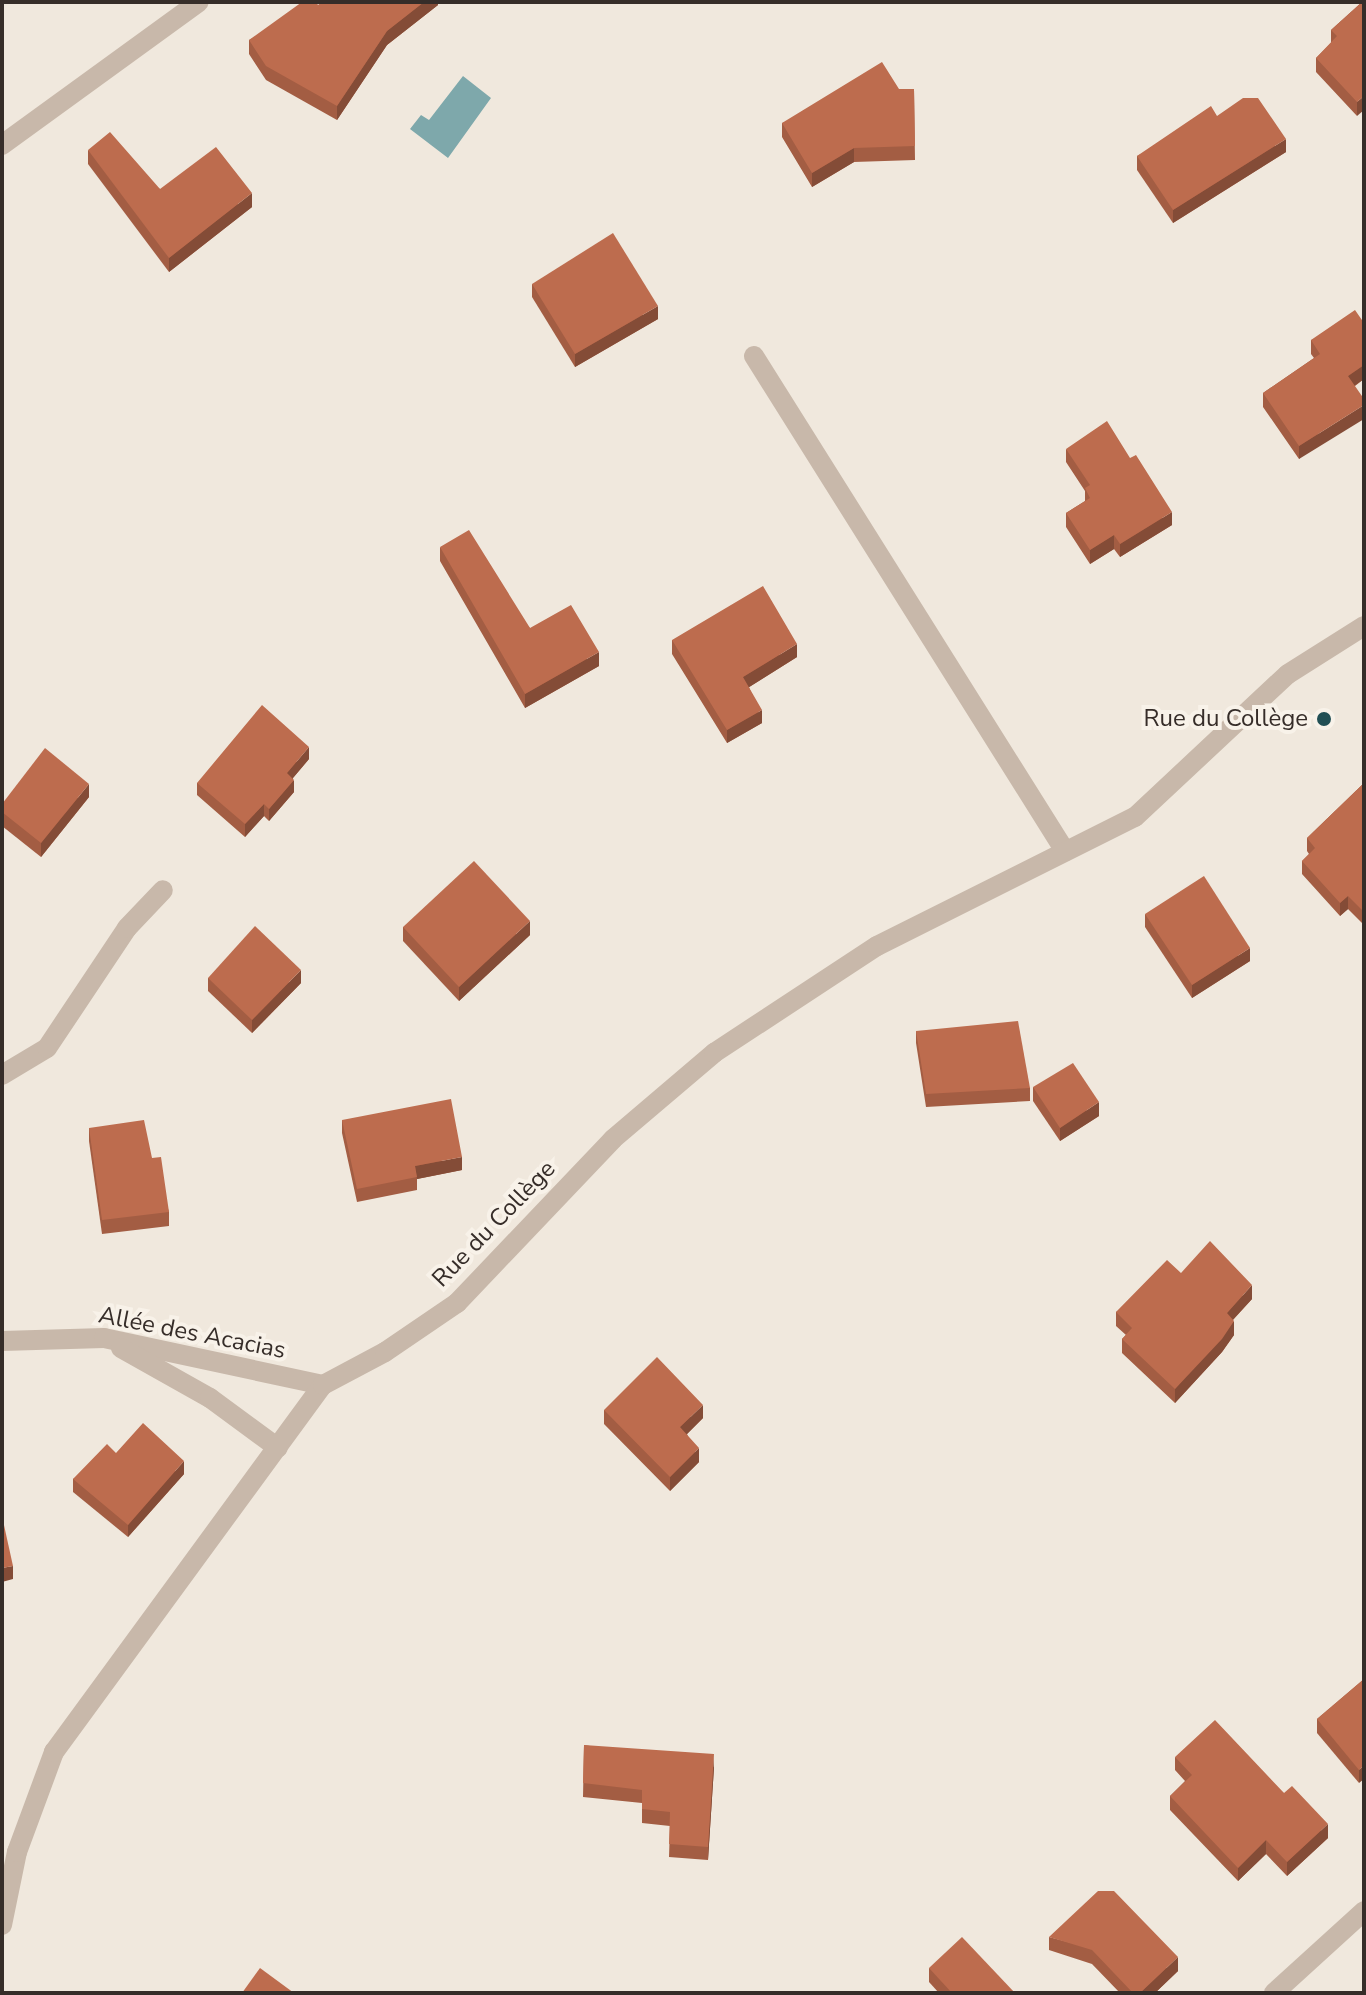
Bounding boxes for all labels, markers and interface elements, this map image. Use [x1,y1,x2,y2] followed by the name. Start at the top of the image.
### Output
[1144,705,1308,733] place label: Rue du Collège
[1315,710,1333,728] marker: Rue du Collège
[427,1155,561,1293] street label: Rue du Collège
[96,1301,288,1365] street label: Allée des Acacias

